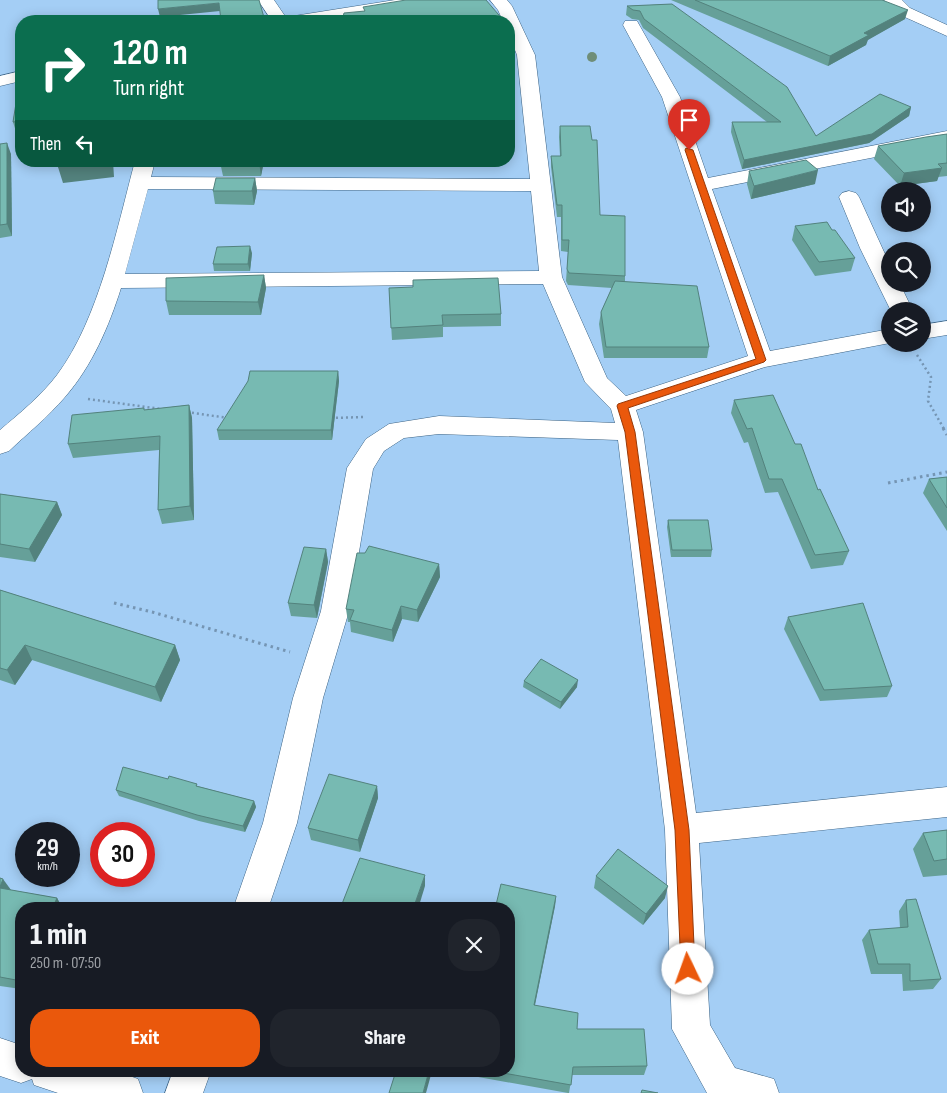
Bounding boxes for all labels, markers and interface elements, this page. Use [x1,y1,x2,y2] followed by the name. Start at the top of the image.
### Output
[113,32,188,75] text: 120 m
[30,35,95,100] icon: right
[113,75,184,102] text: Turn right
[668,99,710,150] pin
[675,106,703,134] icon: arrive
[71,130,99,158] icon: left
[30,133,61,156] text: Then
[881,182,931,352] map controls
[881,182,931,232] button: sound
[881,242,931,292] button: search
[881,302,931,352] button: layers
[90,822,155,887] speed limit sign: 30
[36,833,59,864] text: 29
[37,859,58,874] text: km/h
[30,917,87,953] text: 1 min
[448,919,500,971] button: close
[661,942,713,994] position arrow
[30,954,101,973] text: 250 m · 07:50
[30,1009,260,1067] button: Exit
[270,1009,500,1067] button: Share

